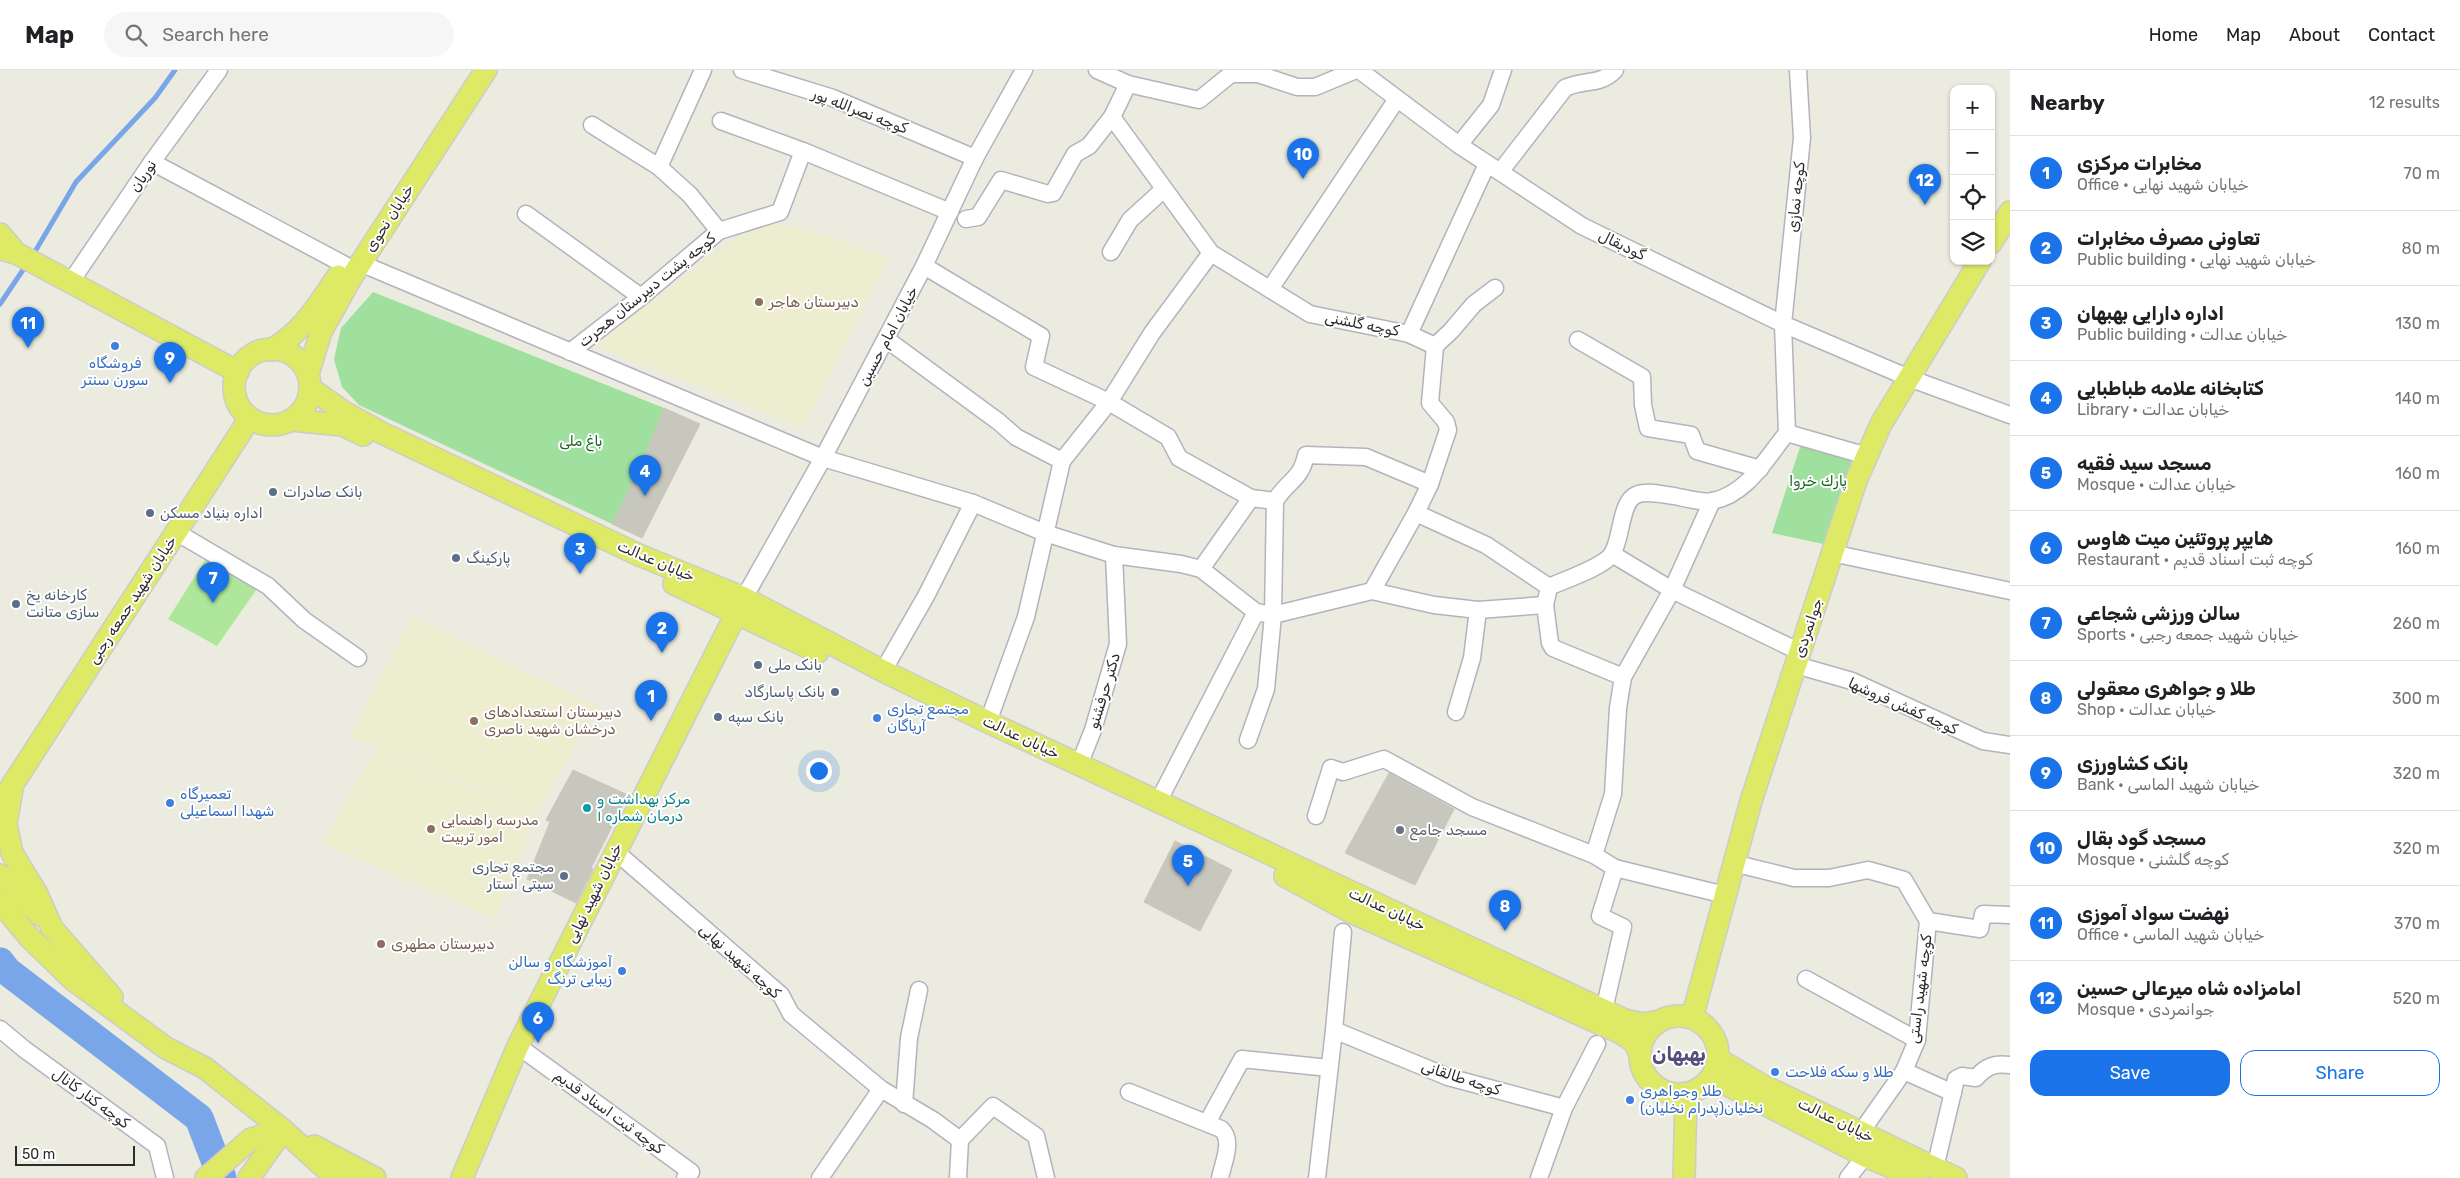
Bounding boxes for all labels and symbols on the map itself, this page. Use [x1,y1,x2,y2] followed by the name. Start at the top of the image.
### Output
[808,84,911,139] street label: کوچه نصرالله پور
[1287,138,1319,179] pin: 10
[126,156,160,196] street label: نوریان
[1783,161,1809,233] street label: کوچه نمازی
[1909,164,1941,205] pin: 12
[361,181,417,255] street label: خیابان نحوی
[1596,226,1649,264] street label: گودبقال
[575,229,720,352] street label: کوچه پشت دبیرستان هجرت
[854,283,923,389] street label: خیابان امام حسین
[768,293,859,311] place label: دبیرستان هاجر
[753,296,765,308] marker: دبیرستان هاجر
[12,307,44,348] pin: 11
[1323,308,1401,340] street label: کوچه گلشنی
[109,340,121,352] marker: فروشگاه سورن سنتر
[154,342,186,383] pin: 9
[81,354,148,389] place label: فروشگاه سورن سنتر
[559,432,603,452] park label: باغ ملی
[629,455,661,496] pin: 4
[1789,472,1847,491] park label: پارك خروا
[283,483,362,501] place label: بانک صادرات
[267,486,279,498] marker: بانک صادرات
[160,504,263,522] place label: اداره بنیاد مسکن
[144,507,156,519] marker: اداره بنیاد مسکن
[84,532,180,668] street label: خیابان شهید جمعه رجبی
[564,533,596,574] pin: 3
[615,537,697,585] street label: خیابان عدالت
[466,549,511,568] place label: پارکینگ
[450,552,462,564] marker: پارکینگ
[197,562,229,603] pin: 7
[26,586,99,621] place label: کارخانه یخ سازی متانت
[1789,596,1827,660] street label: جوانمردی
[10,598,22,610] marker: کارخانه یخ سازی متانت
[646,612,678,653] pin: 2
[1084,651,1124,731] street label: دکتر حرفشنو
[768,656,822,674] place label: بانک ملی
[752,659,764,671] marker: بانک ملی
[1845,674,1961,739] street label: کوچه کفش فروشها
[635,680,667,721] pin: 1
[744,683,825,702] place label: بانک پاسارگاد
[829,686,841,698] marker: بانک پاسارگاد
[887,700,969,735] place label: مجتمع تجاری آریاگان
[484,703,622,738] place label: دبیرستان استعدادهای درخشان شهید ناصری
[728,708,784,727] place label: بانک سپه
[712,711,724,723] marker: بانک سپه
[980,711,1062,763] street label: خیابان عدالت
[871,712,883,724] marker: مجتمع تجاری آریاگان
[468,715,480,727] marker: دبیرستان استعدادهای درخشان شهید ناصری
[806,758,832,784] your location
[180,785,274,820] place label: تعمیرگاه شهدا اسماعیلی
[597,790,690,825] place label: مرکز بهداشت و درمان شماره ۱
[164,797,176,809] marker: تعمیرگاه شهدا اسماعیلی
[581,802,593,814] marker: مرکز بهداشت و درمان شماره ۱
[441,811,539,846] place label: مدرسه راهنمایی امور تربیت
[1410,821,1487,841] place label: مسجد جامع
[425,823,437,835] marker: مدرسه راهنمایی امور تربیت
[1394,824,1406,836] marker: مسجد جامع
[562,840,626,946] street label: خیابان شهید نهایی
[1172,845,1204,886] pin: 5
[472,858,554,893] place label: مجتمع تجاری سیتی استار
[558,870,570,882] marker: مجتمع تجاری سیتی استار
[1346,883,1428,935] street label: خیابان عدالت
[1489,890,1521,931] pin: 8
[696,920,785,1002] street label: کوچه شهید نهایی
[1904,933,1936,1045] street label: کوچه شهید راستی
[391,935,495,953] place label: دبیرستان مطهری
[375,938,387,950] marker: دبیرستان مطهری
[508,953,613,988] place label: آموزشگاه و سالن زیبایی ترنگ
[616,965,628,977] marker: آموزشگاه و سالن زیبایی ترنگ
[522,1002,554,1043] pin: 6
[1652,1042,1706,1066] district label: بهبهان
[1419,1057,1503,1099] street label: کوچه طالقانی
[1785,1063,1893,1082] place label: طلا و سکه فلاحت
[49,1064,133,1132] street label: کوچه کنار کانال
[550,1066,668,1159] street label: کوچه ثبت اسناد قدیم
[1769,1066,1781,1078] marker: طلا و سکه فلاحت
[1640,1082,1763,1118] place label: طلا وجواهری نخلیان(پدرام نخلیان)
[1624,1094,1636,1106] marker: طلا وجواهری نخلیان(پدرام نخلیان)
[1795,1094,1877,1146] street label: خیابان عدالت
[15,1143,135,1166] scale bar

